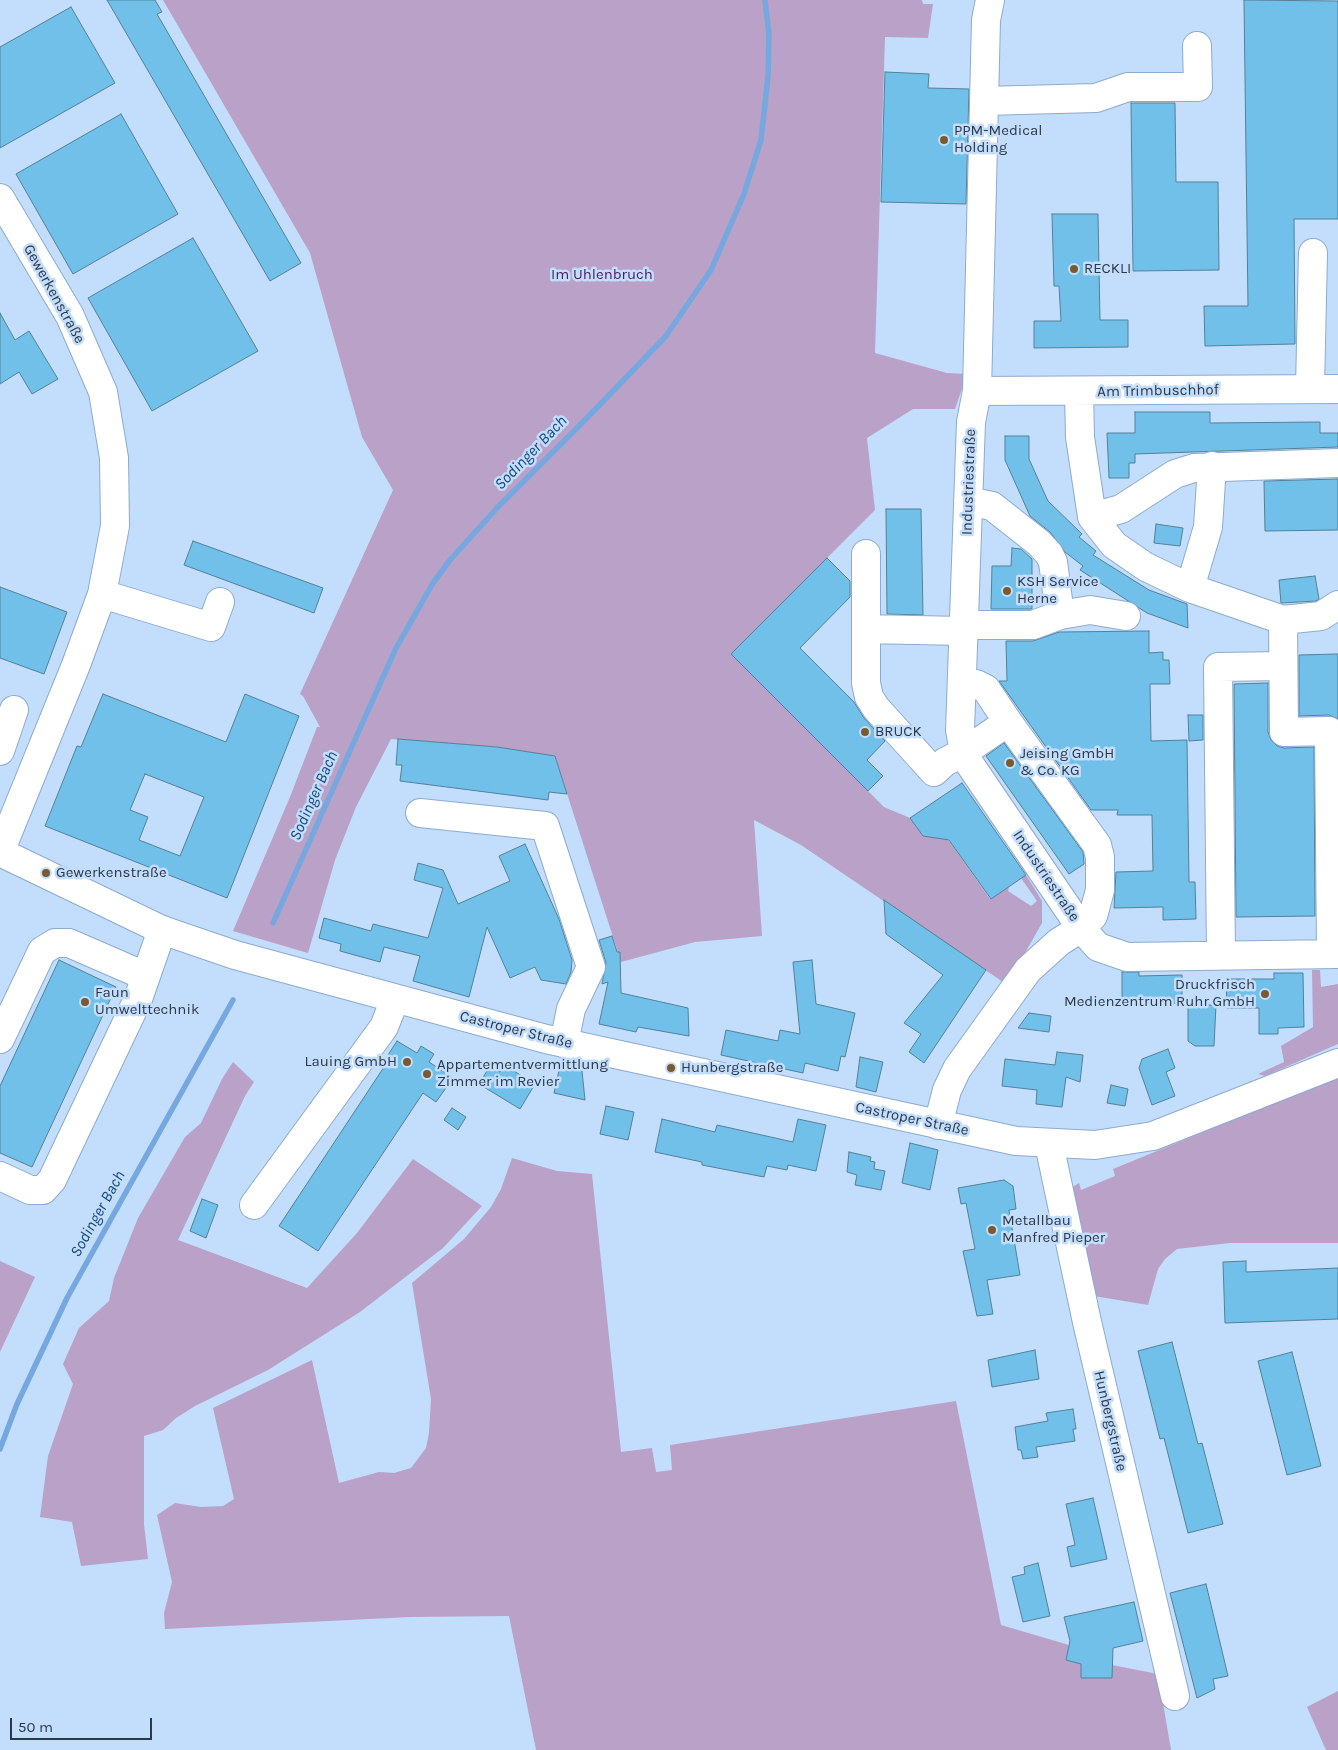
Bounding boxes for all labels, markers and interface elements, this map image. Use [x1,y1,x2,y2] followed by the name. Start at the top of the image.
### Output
[954,122,1042,157] place label: PPM-Medical Holding
[938,134,950,146] marker: PPM-Medical Holding
[19,241,89,347] street label: Gewerkenstraße
[1084,260,1131,278] place label: RECKLI
[1068,263,1080,275] marker: RECKLI
[551,266,653,284] park label: Im Uhlenbruch
[1097,381,1219,401] street label: Am Trimbuschhof
[491,412,571,494] water label: Sodinger Bach
[958,428,980,536] street label: Industriestraße
[1017,573,1098,608] place label: KSH Service Herne
[1001,585,1013,597] marker: KSH Service Herne
[875,723,922,741] place label: BRUCK
[859,726,871,738] marker: BRUCK
[1020,745,1114,780] place label: Jeising GmbH & Co. KG
[286,748,342,844] water label: Sodinger Bach
[1004,757,1016,769] marker: Jeising GmbH & Co. KG
[1009,827,1083,925] street label: Industriestraße
[56,864,167,882] place label: Gewerkenstraße
[40,867,52,879] marker: Gewerkenstraße
[1064,976,1255,1011] place label: Druckfrisch Medienzentrum Ruhr GmbH
[95,984,199,1019] place label: Faun Umwelttechnik
[1259,988,1271,1000] marker: Druckfrisch Medienzentrum Ruhr GmbH
[79,996,91,1008] marker: Faun Umwelttechnik
[458,1007,574,1053] street label: Castroper Straße
[304,1053,397,1071] place label: Lauing GmbH
[401,1056,413,1068] marker: Lauing GmbH
[437,1056,608,1091] place label: Appartementvermittlung Zimmer im Revier
[681,1059,784,1077] place label: Hunbergstraße
[665,1062,677,1074] marker: Hunbergstraße
[421,1068,433,1080] marker: Appartementvermittlung Zimmer im Revier
[854,1098,970,1140] street label: Castroper Straße
[66,1167,130,1261] water label: Sodinger Bach
[1002,1212,1105,1247] place label: Metallbau Manfred Pieper
[986,1224,998,1236] marker: Metallbau Manfred Pieper
[1090,1369,1130,1473] street label: Hunbergstraße
[12,1708,155,1740] scale bar
[18,1718,53,1736] text: 50 m

